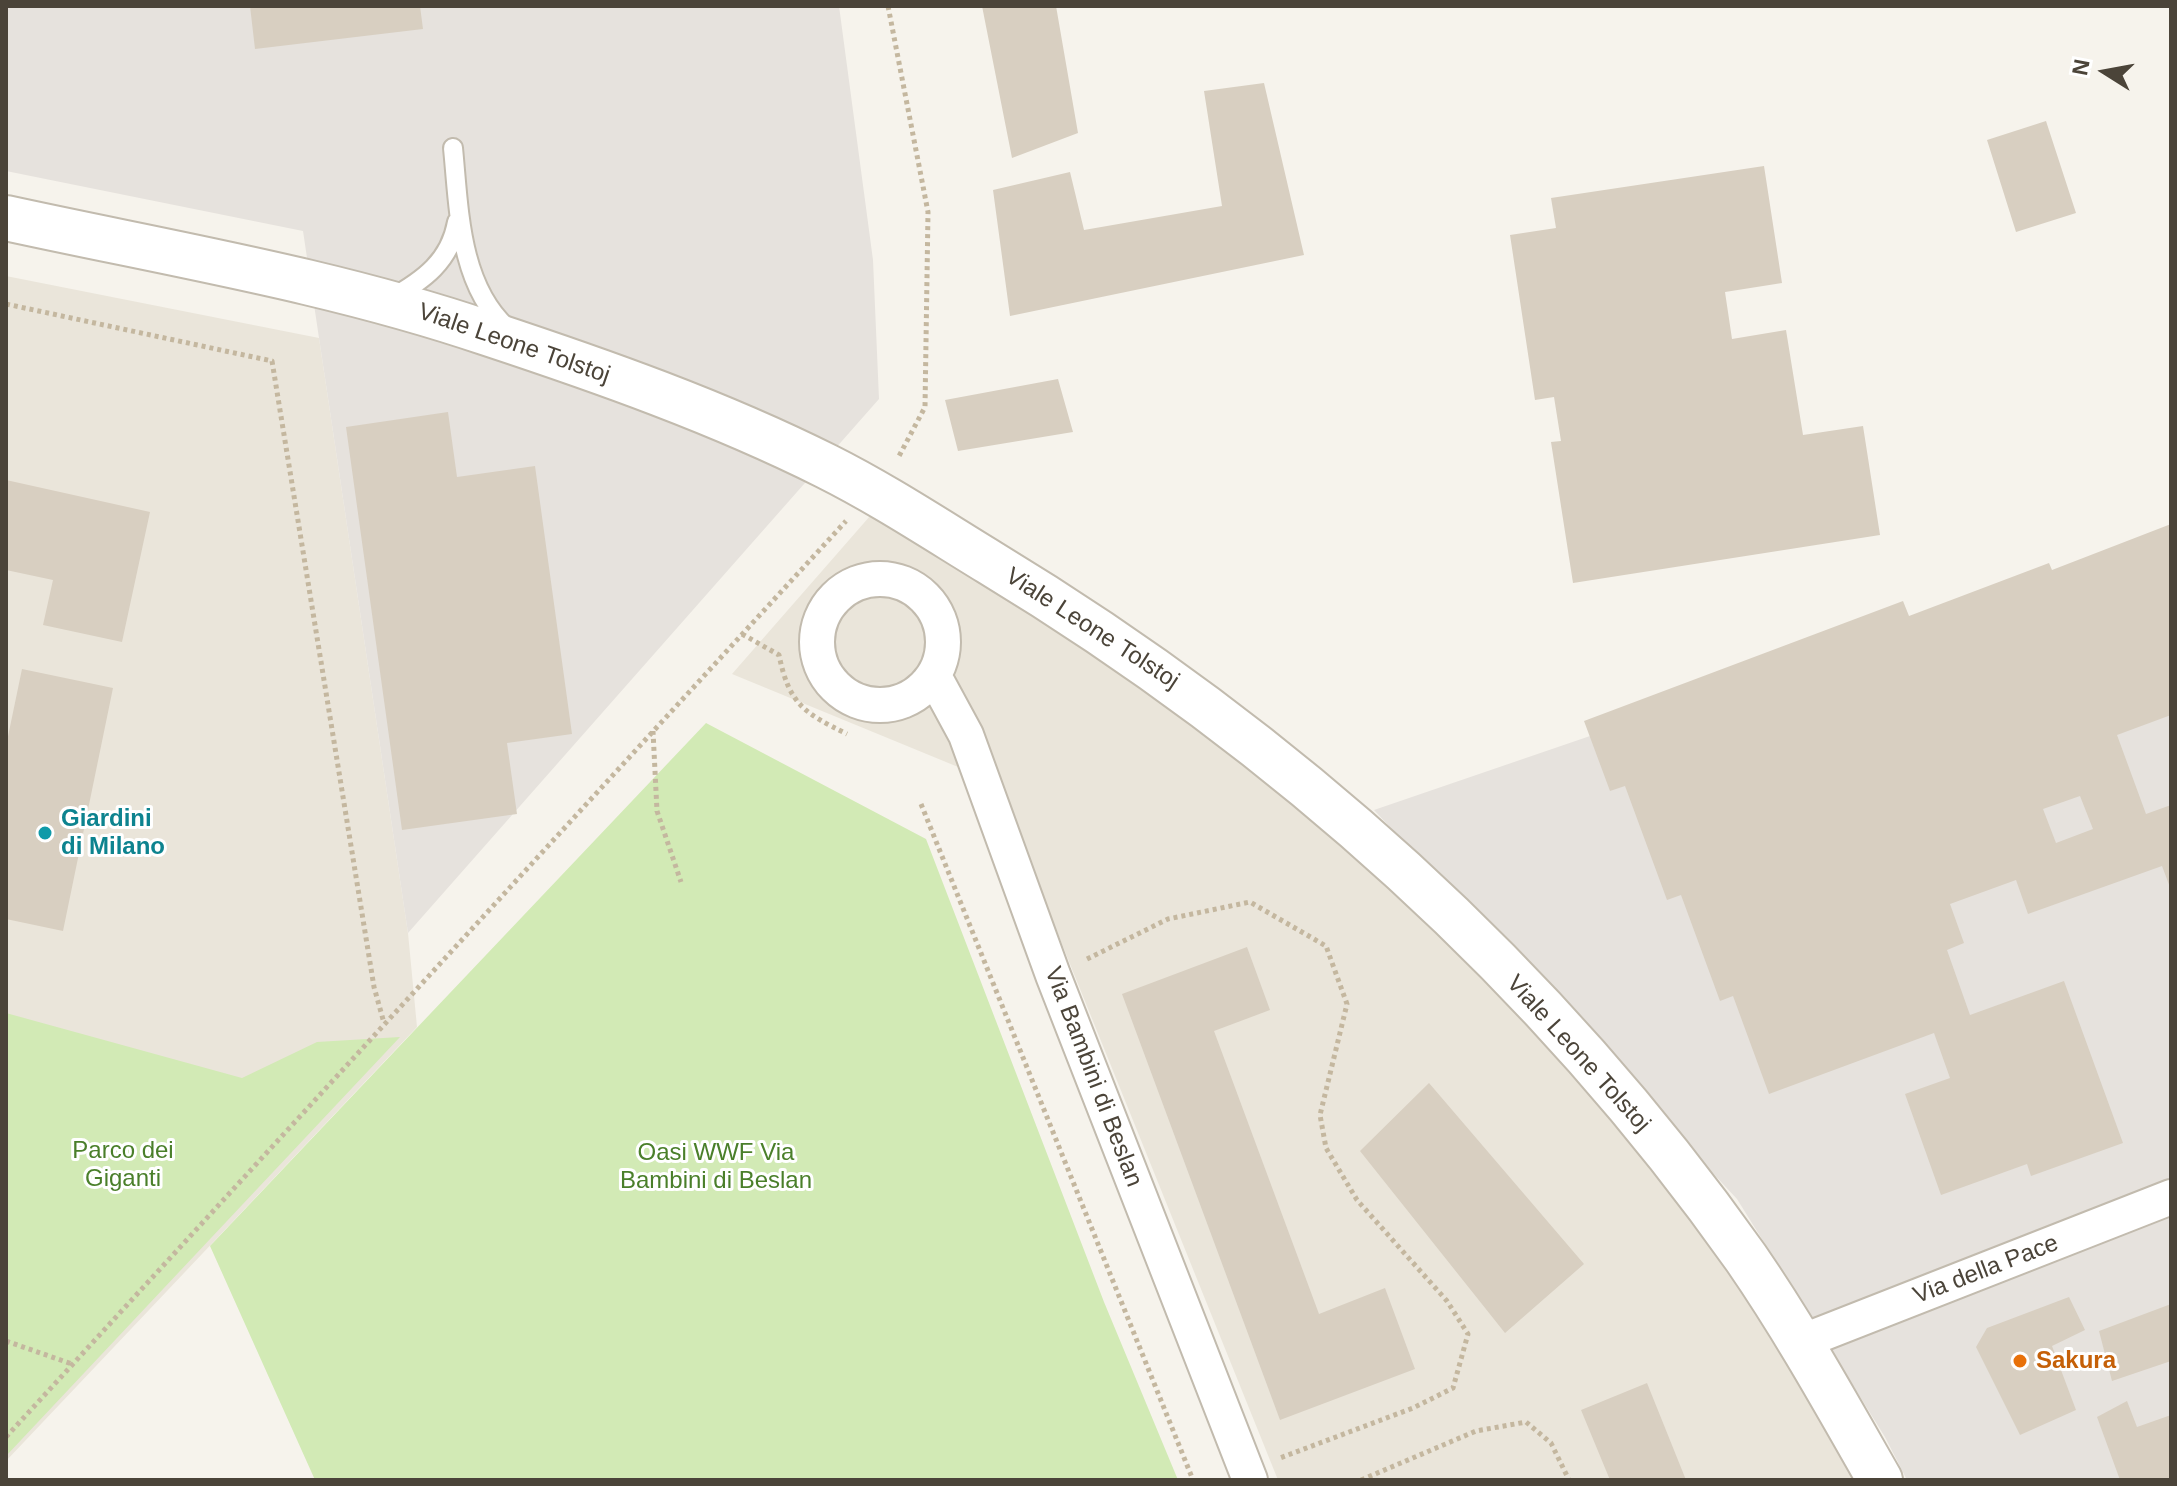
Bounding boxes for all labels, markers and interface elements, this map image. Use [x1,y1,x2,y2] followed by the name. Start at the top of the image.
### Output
[2065,32,2145,112] north arrow
[2067,57,2095,78] text: N
[414,298,614,390] street label: Viale Leone Tolstoj
[1000,562,1184,696] street label: Viale Leone Tolstoj
[61,805,165,861] place label: Giardini di Milano
[36,824,54,842] marker: Giardini di Milano
[1038,963,1148,1191] street label: Via Bambini di Beslan
[1500,970,1656,1138] street label: Viale Leone Tolstoj
[72,1137,174,1193] park label: Parco dei Giganti
[620,1139,812,1195] park label: Oasi WWF Via Bambini di Beslan
[1909,1229,2063,1311] street label: Via della Pace
[2036,1347,2116,1375] place label: Sakura
[2011,1352,2029,1370] marker: Sakura

